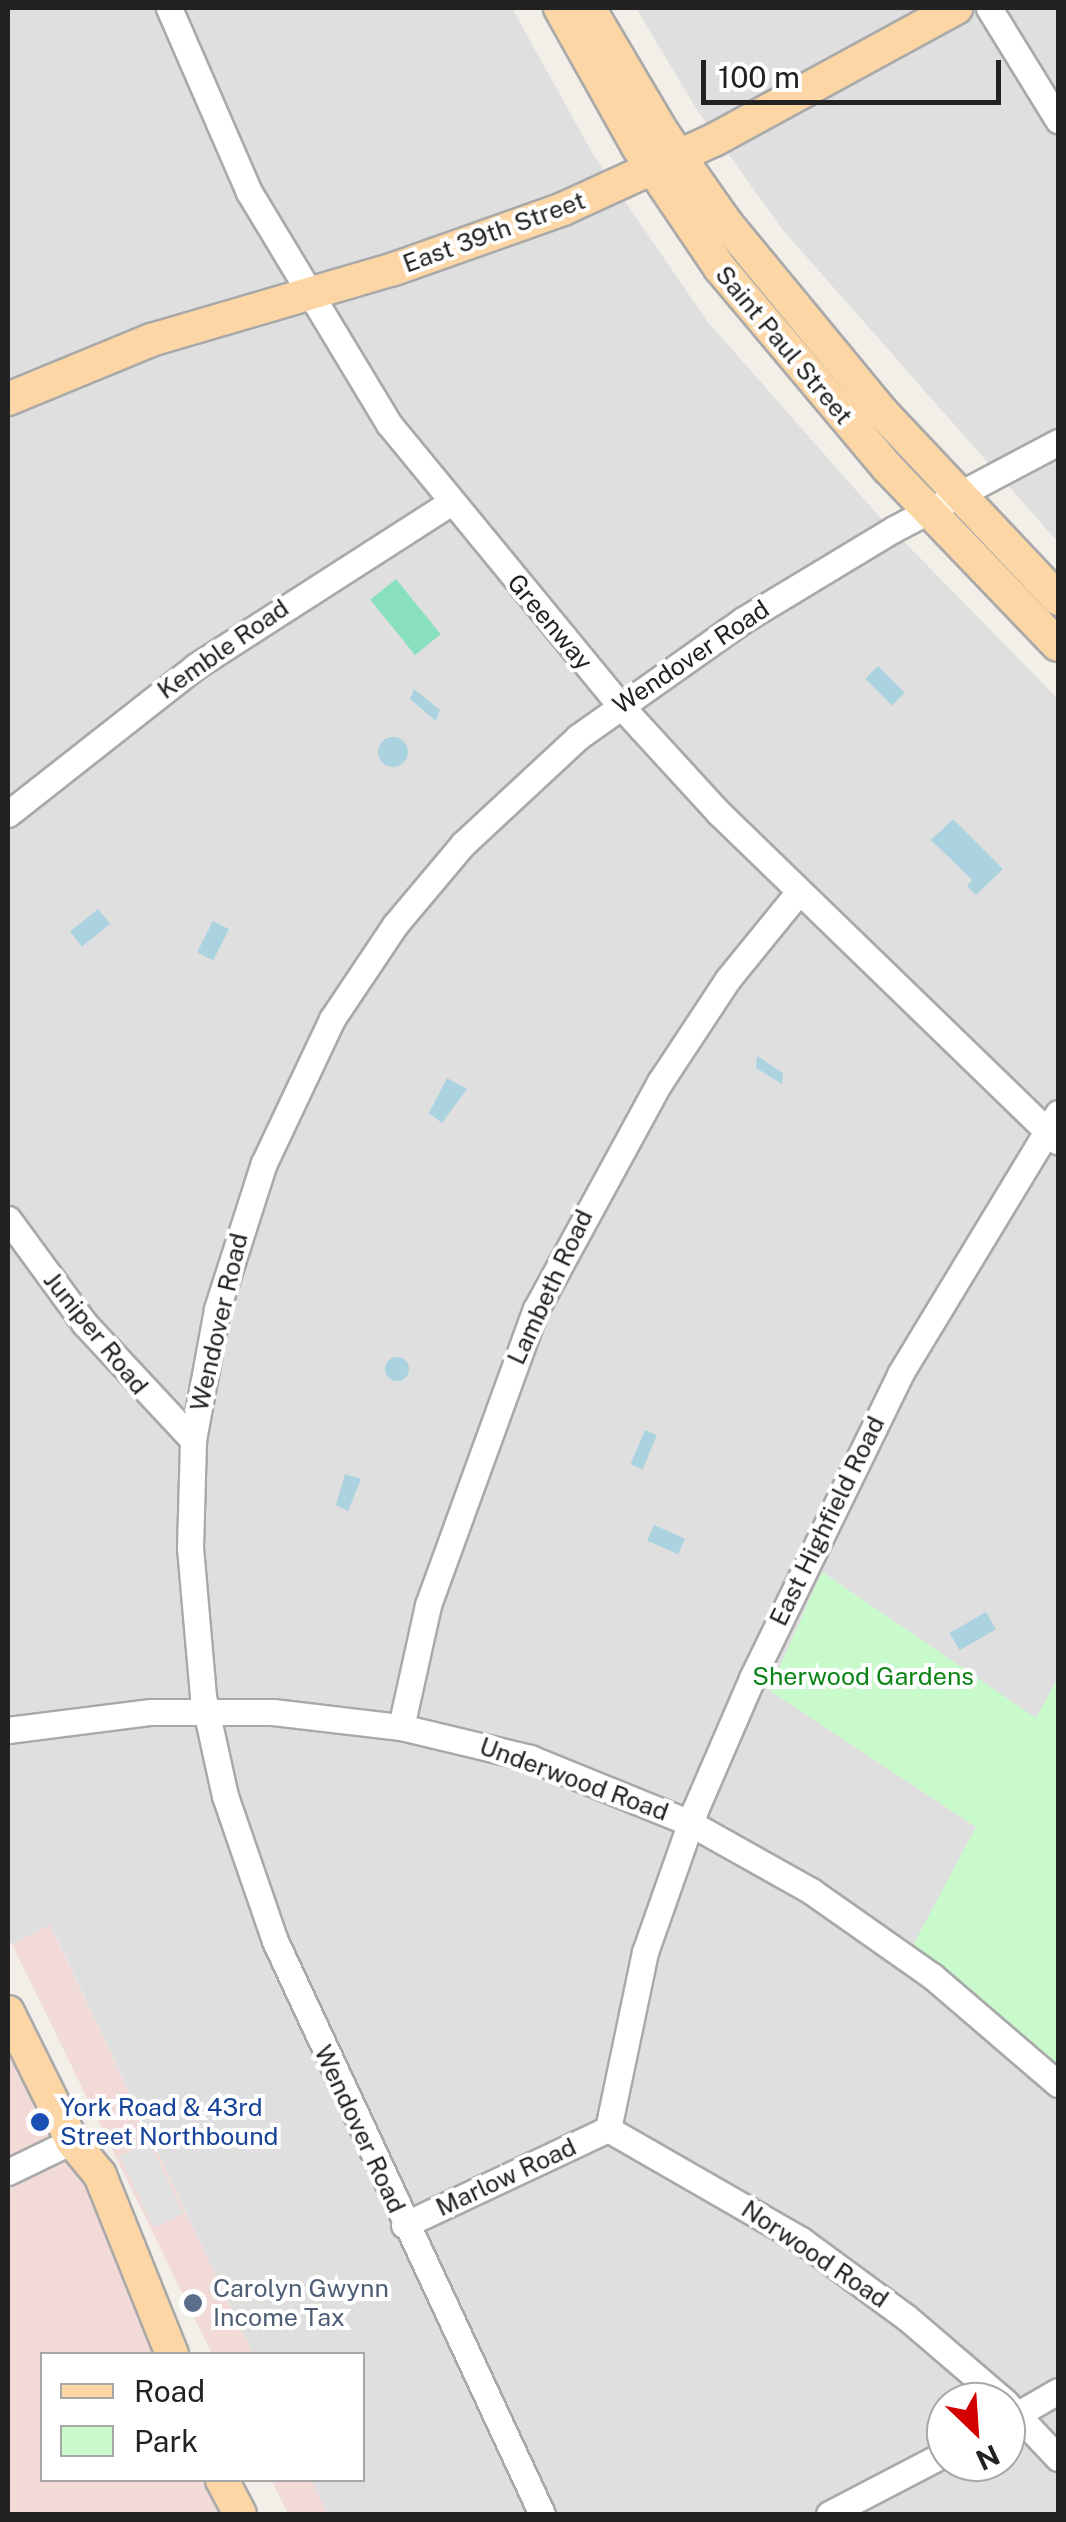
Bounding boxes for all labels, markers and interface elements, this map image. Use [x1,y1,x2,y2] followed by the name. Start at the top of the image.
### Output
[706,40,1006,102] scale bar
[718,59,800,95] text: 100 m
[399,185,589,279] street label: East 39th Street
[709,260,859,430] street label: Saint Paul Street
[501,568,599,676] street label: Greenway
[152,593,294,705] street label: Kemble Road
[607,594,775,720] street label: Wendover Road
[501,1205,599,1369] street label: Lambeth Road
[184,1230,254,1414] street label: Wendover Road
[37,1266,155,1400] street label: Juniper Road
[763,1411,891,1631] street label: East Highfield Road
[752,1661,974,1691] park label: Sherwood Gardens
[475,1731,673,1827] street label: Underwood Road
[308,2040,412,2218] street label: Wendover Road
[60,2093,278,2152] place label: York Road & 43rd Street Northbound
[29,2111,51,2133] marker: York Road & 43rd Street Northbound
[431,2131,581,2223] street label: Marlow Road
[736,2194,894,2314] street label: Norwood Road
[213,2274,389,2333] place label: Carolyn Gwynn Income Tax
[182,2292,204,2314] marker: Carolyn Gwynn Income Tax
[40,2352,365,2482] legend
[134,2373,205,2409] text: Road
[926,2382,1026,2482] north arrow
[134,2423,198,2459] text: Park
[971,2438,1005,2477] text: N

